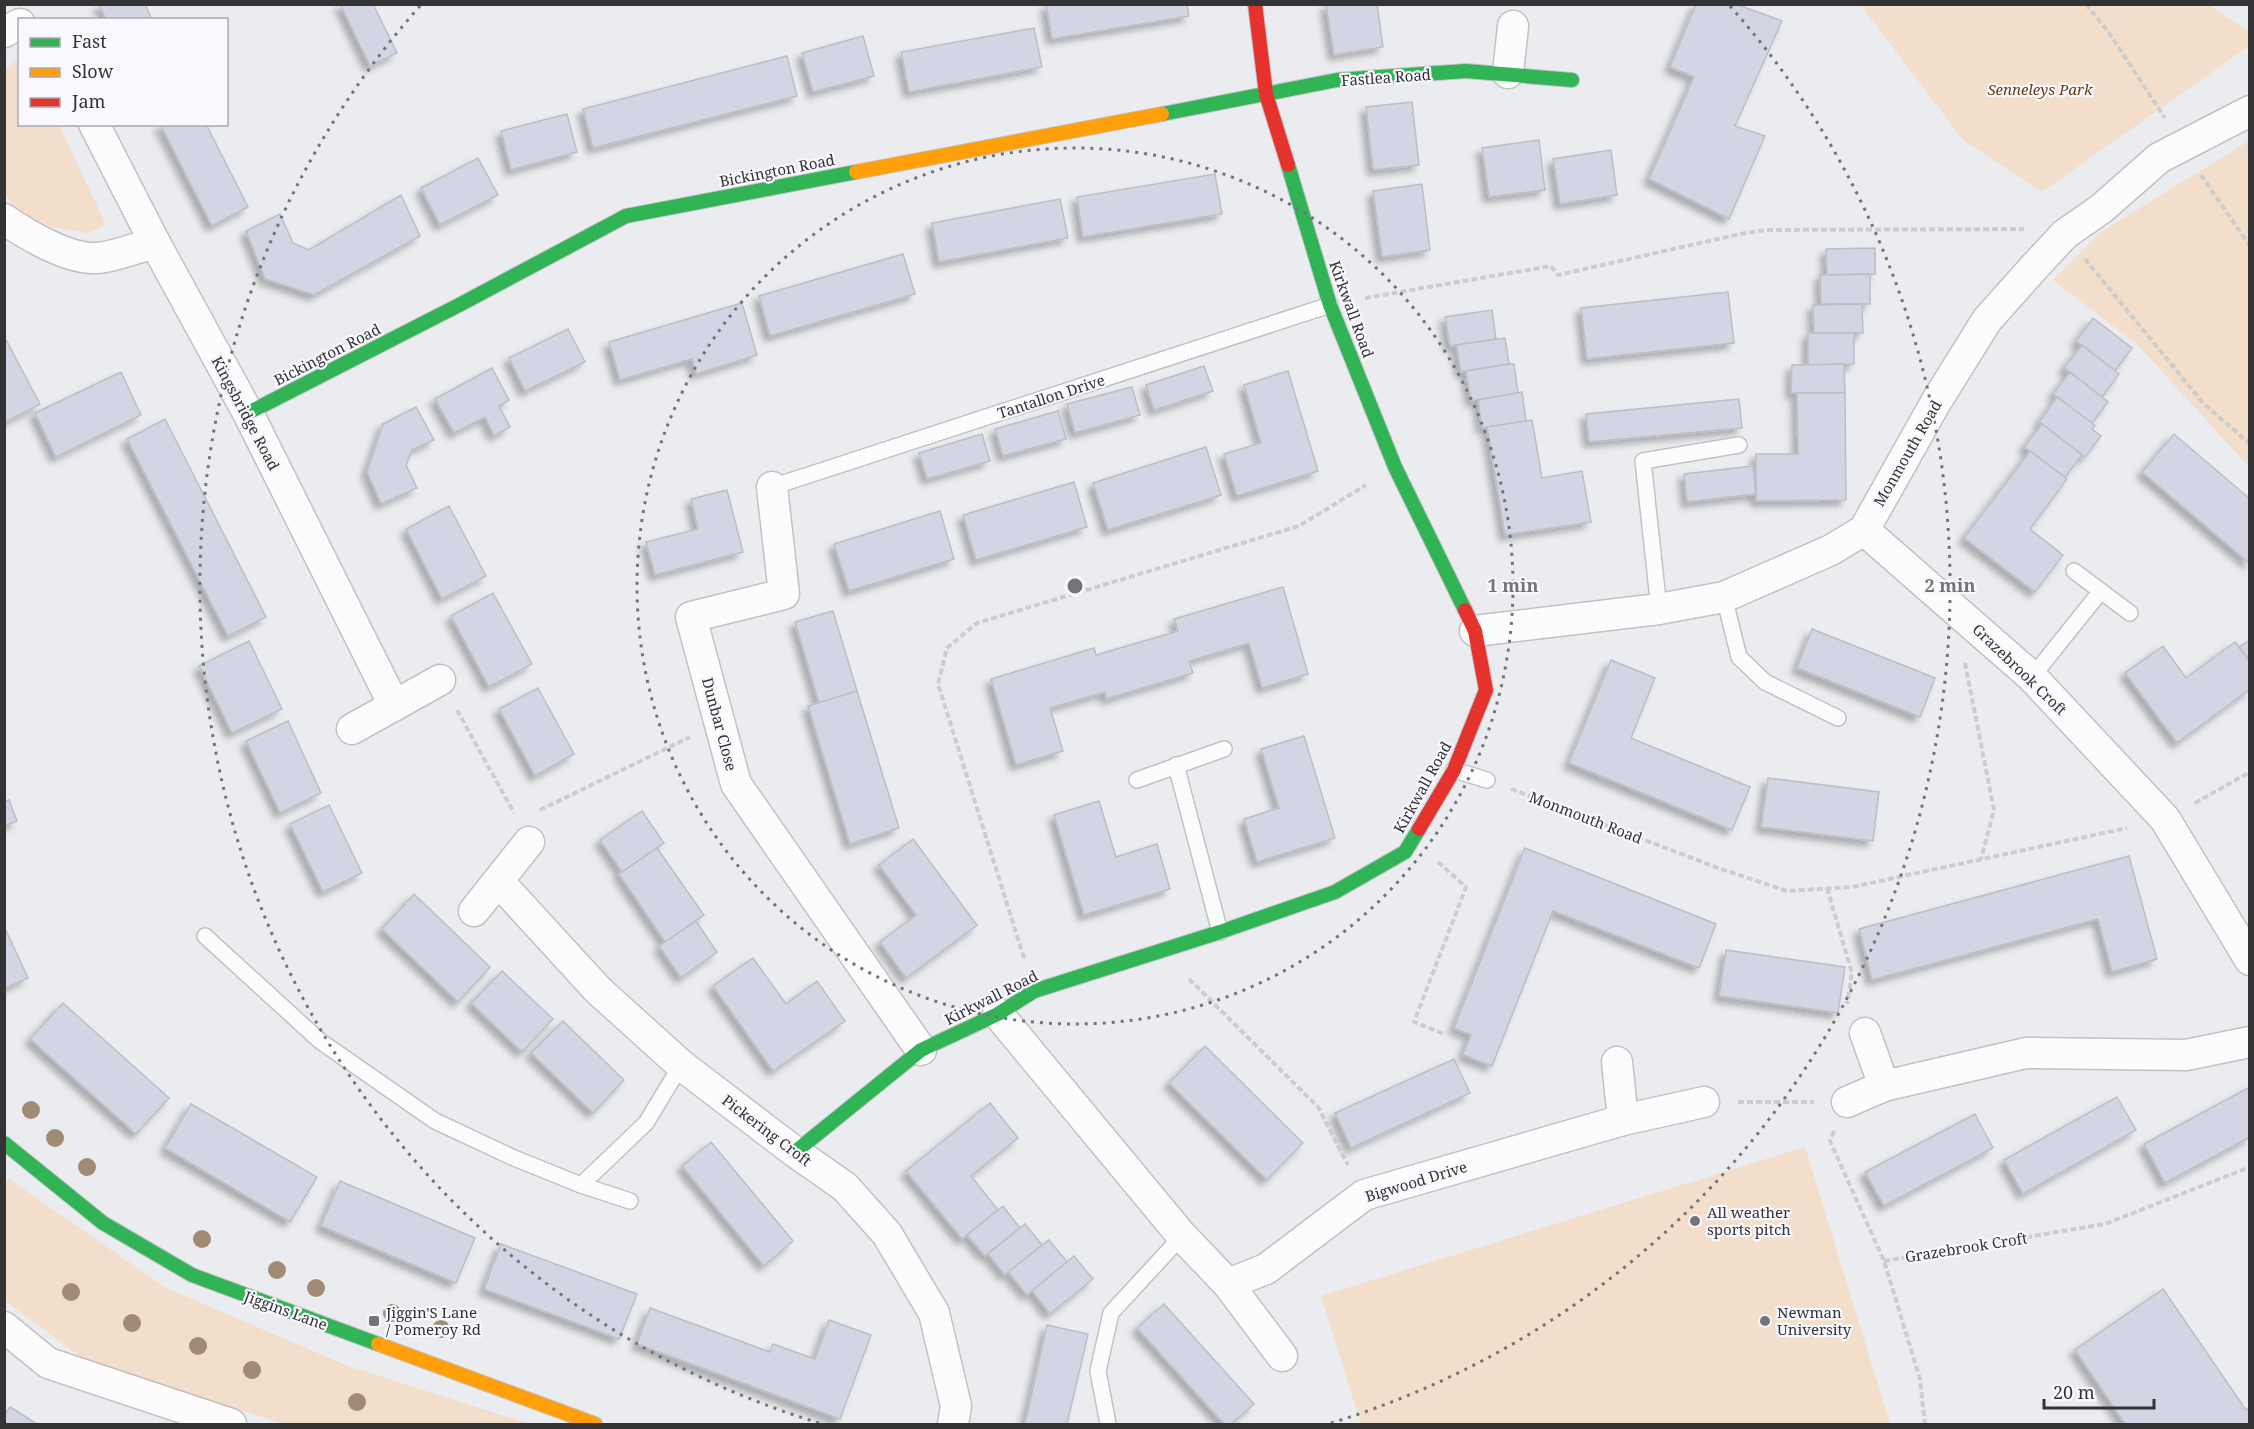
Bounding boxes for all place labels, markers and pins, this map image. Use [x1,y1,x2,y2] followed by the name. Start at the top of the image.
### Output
[1065,576,1085,596] centre of rings
[1707,1202,1791,1239] place label: All weather sports pitch
[1688,1214,1702,1228] marker: All weather sports pitch
[385,1302,481,1339] place label: Jiggin'S Lane / Pomeroy Rd
[1777,1302,1852,1339] place label: Newman University
[367,1314,381,1328] marker: Jiggin'S Lane / Pomeroy Rd
[1758,1314,1772,1328] marker: Newman University

